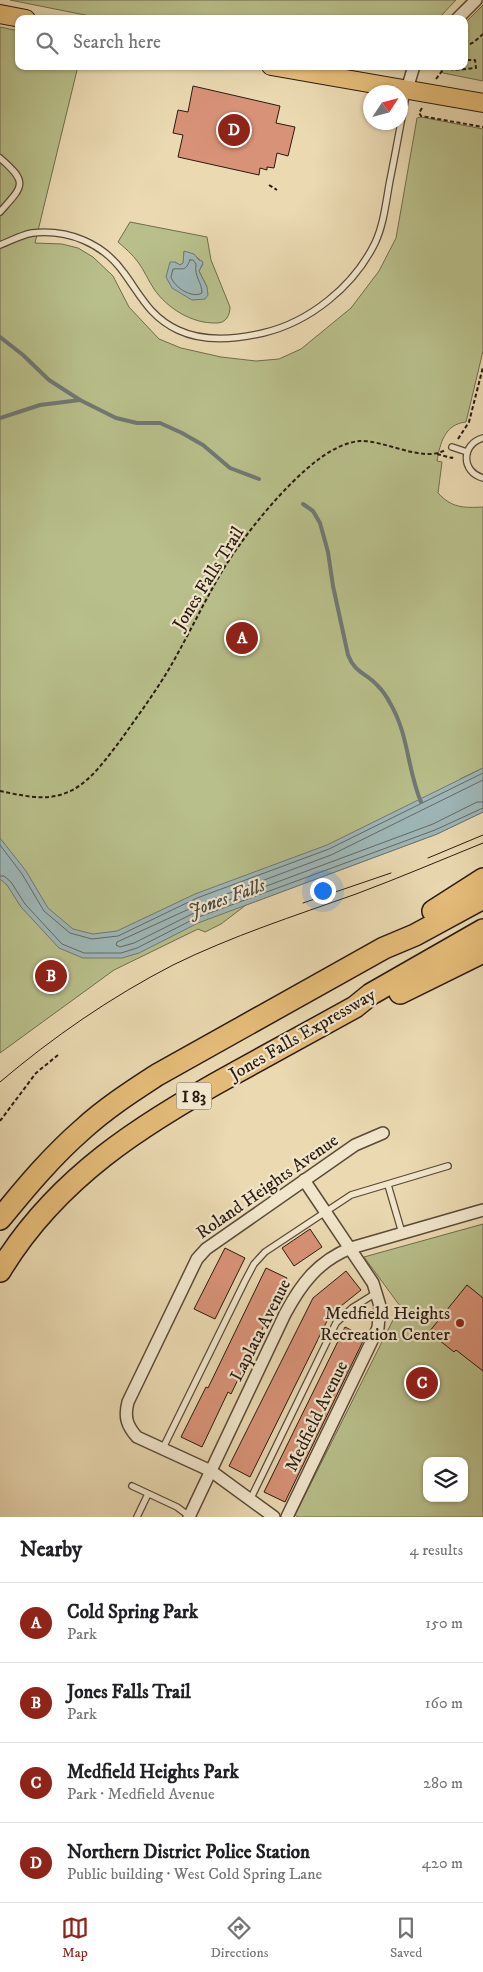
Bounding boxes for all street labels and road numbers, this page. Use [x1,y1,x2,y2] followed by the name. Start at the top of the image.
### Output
[167,522,250,636] street label: Jones Falls Trail
[224,984,380,1087] street label: Jones Falls Expressway
[176,1082,212,1110] road number: I 83
[192,1130,343,1244] street label: Roland Heights Avenue
[226,1276,296,1385] street label: Laplata Avenue
[281,1358,353,1475] street label: Medfield Avenue

